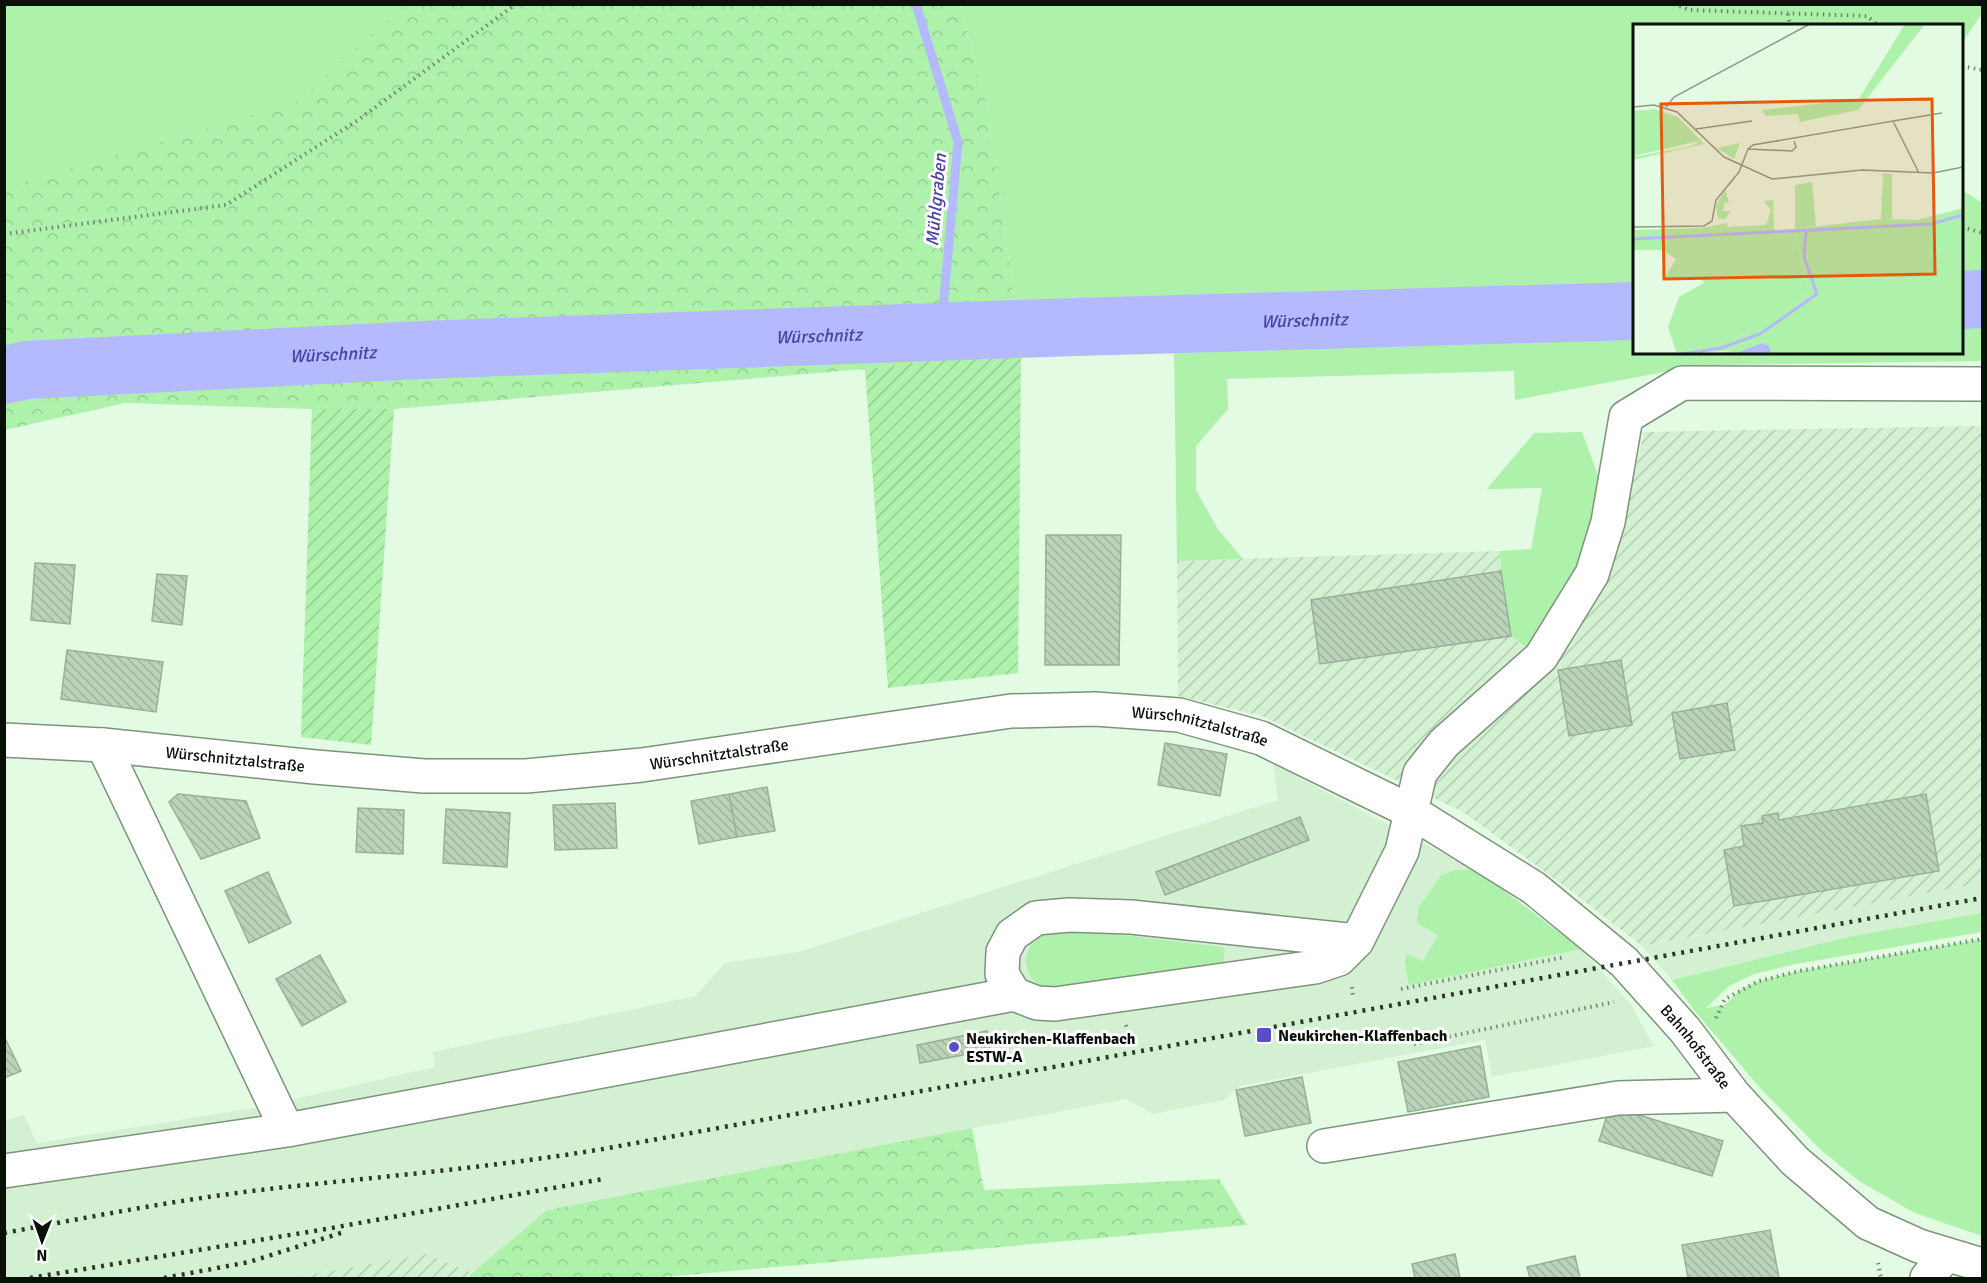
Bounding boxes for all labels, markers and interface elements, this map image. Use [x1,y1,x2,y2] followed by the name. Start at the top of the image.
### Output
[1633,24,1963,354] inset map
[921,152,951,247] water label: Mühlgraben
[1261,308,1350,333] water label: Würschnitz
[775,323,864,349] water label: Würschnitz
[289,341,379,368] water label: Würschnitz
[1131,703,1272,751] street label: Würschnitztalstraße
[648,735,790,775] street label: Würschnitztalstraße
[164,743,306,777] street label: Würschnitztalstraße
[1656,1001,1735,1093] street label: Bahnhofstraße
[1255,1026,1273,1044] marker: Neukirchen-Klaffenbach
[1278,1026,1448,1046] place label: Neukirchen-Klaffenbach
[966,1029,1136,1067] place label: Neukirchen-Klaffenbach ESTW-A
[947,1040,961,1054] marker: Neukirchen-Klaffenbach ESTW-A
[12,1211,72,1271] north arrow
[36,1245,47,1265] text: N

